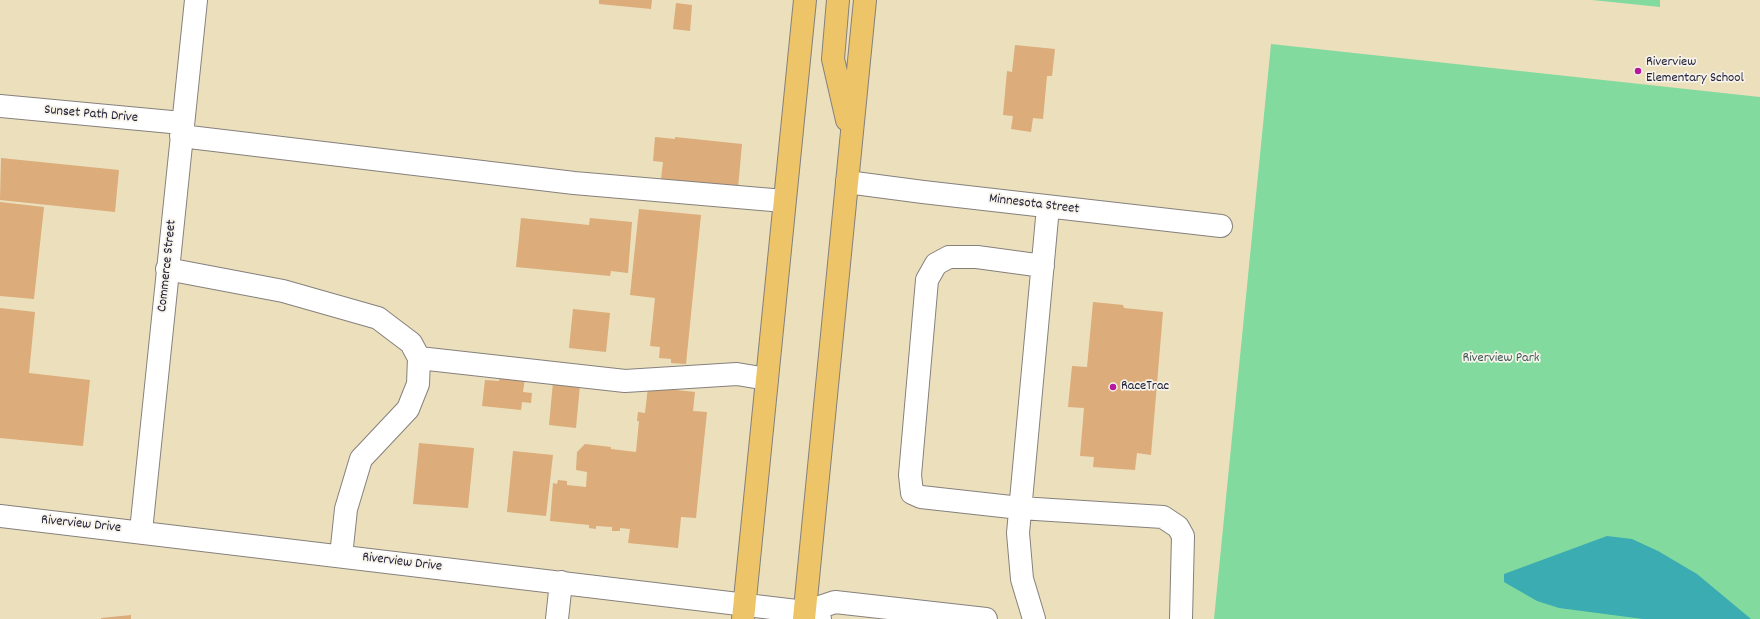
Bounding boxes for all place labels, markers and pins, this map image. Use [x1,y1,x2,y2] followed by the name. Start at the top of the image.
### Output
[1646,55,1744,88] place label: Riverview Elementary School
[1633,66,1643,76] marker: Riverview Elementary School
[1121,379,1169,395] place label: RaceTrac
[1108,382,1118,392] marker: RaceTrac

